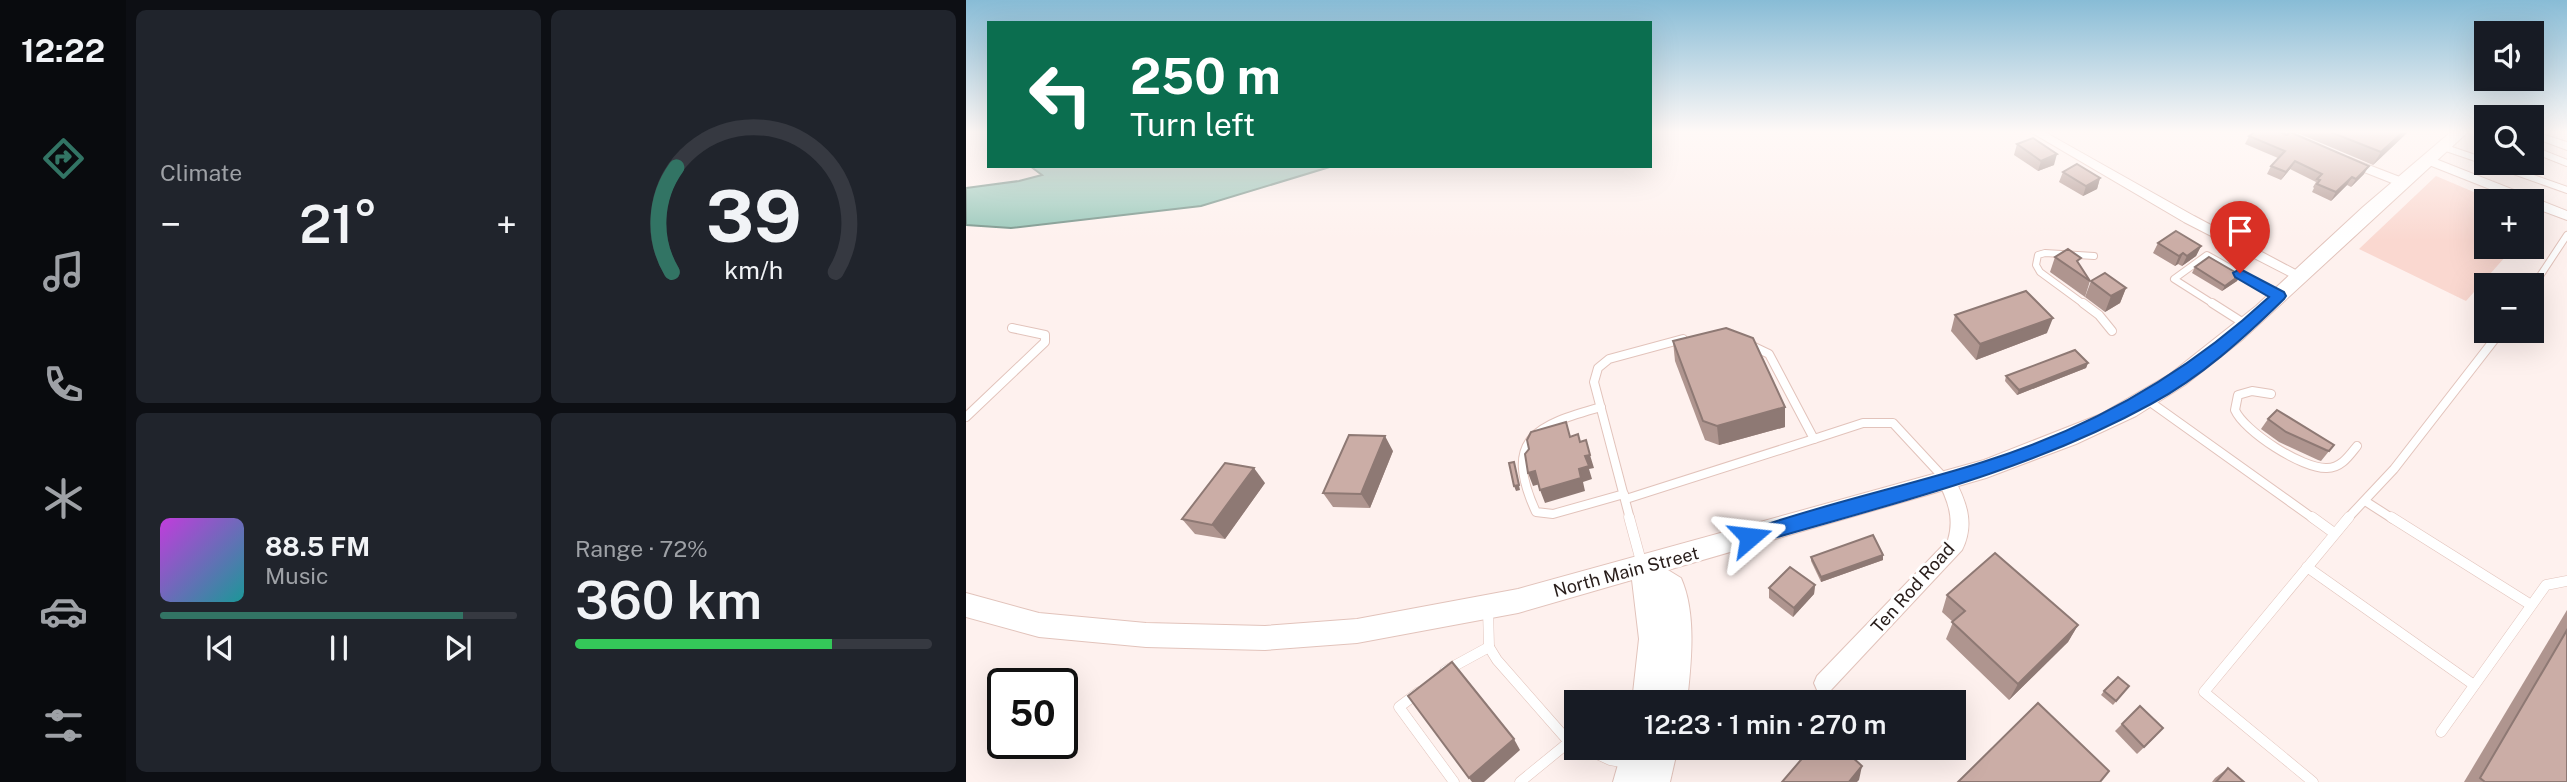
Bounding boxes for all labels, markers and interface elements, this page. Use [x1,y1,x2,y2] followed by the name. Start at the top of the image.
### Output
[2474,21,2544,343] map controls
[2474,21,2544,91] button: sound
[21,32,105,69] text: 12:22
[1130,47,1281,105] text: 250 m
[1015,49,1106,140] icon: left
[2474,105,2544,175] button: search
[1130,106,1255,143] text: Turn left
[39,134,88,183] icon: directions
[160,159,242,186] text: Climate
[705,174,802,259] text: 39
[2474,189,2544,259] button: +
[299,194,378,255] text: 21°
[2210,201,2270,273] pin
[160,202,181,247] text: −
[496,202,517,247] text: +
[2221,212,2259,250] icon: arrive
[39,247,88,296] icon: music
[724,255,783,285] text: km/h
[2474,273,2544,343] button: −
[39,360,88,409] icon: phone
[39,474,88,523] icon: climate
[1713,500,1787,574] position arrow
[265,531,370,562] text: 88.5 FM
[575,535,708,562] text: Range · 72%
[1867,538,1959,637] street label: Ten Rod Road
[1551,542,1701,601] street label: North Main Street
[265,562,329,589] text: Music
[575,570,762,631] text: 360 km
[39,587,88,636] icon: car
[201,629,239,667] icon: previous
[320,629,358,667] icon: pause
[439,629,477,667] icon: next
[987,668,1078,759] speed limit sign: 50
[39,701,88,750] icon: filters
[1644,709,1886,740] text: 12:23 · 1 min · 270 m

